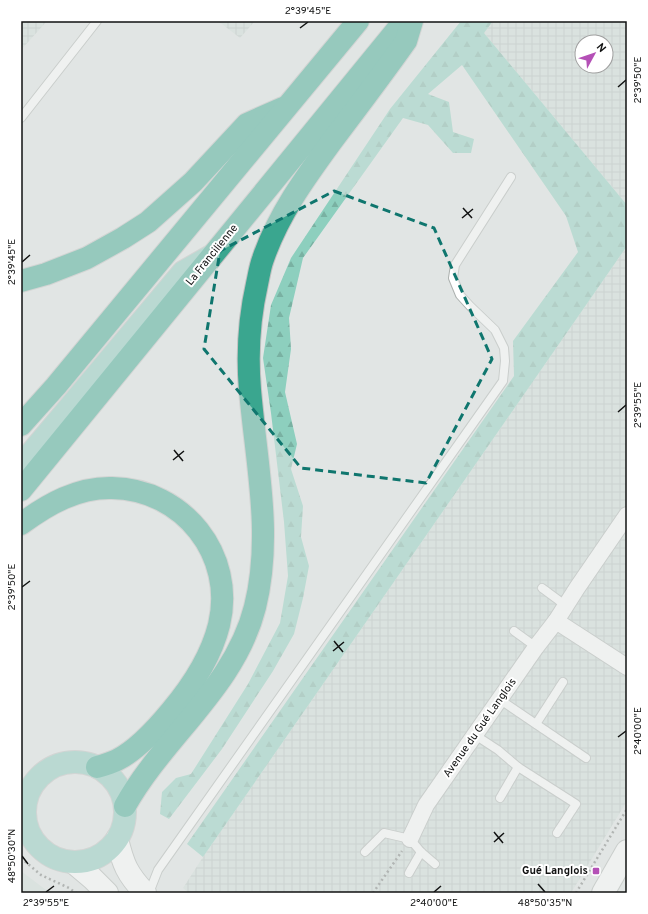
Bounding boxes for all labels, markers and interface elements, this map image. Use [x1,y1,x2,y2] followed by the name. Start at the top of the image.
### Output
[285,5,331,18] text: 2°39'45"E
[574,34,614,74] north arrow
[593,41,609,56] text: N
[632,57,645,103] text: 2°39'50"E
[183,221,241,288] street label: La Francilienne
[6,239,19,285] text: 2°39'45"E
[632,382,645,428] text: 2°39'55"E
[6,564,19,610] text: 2°39'50"E
[440,676,520,780] street label: Avenue du Gué Langlois
[632,707,645,755] text: 2°40'00"E
[6,829,19,883] text: 48°50'30"N
[522,864,588,878] place label: Gué Langlois
[591,866,601,876] marker: Gué Langlois
[23,897,69,910] text: 2°39'55"E
[410,897,458,910] text: 2°40'00"E
[518,897,572,910] text: 48°50'35"N

